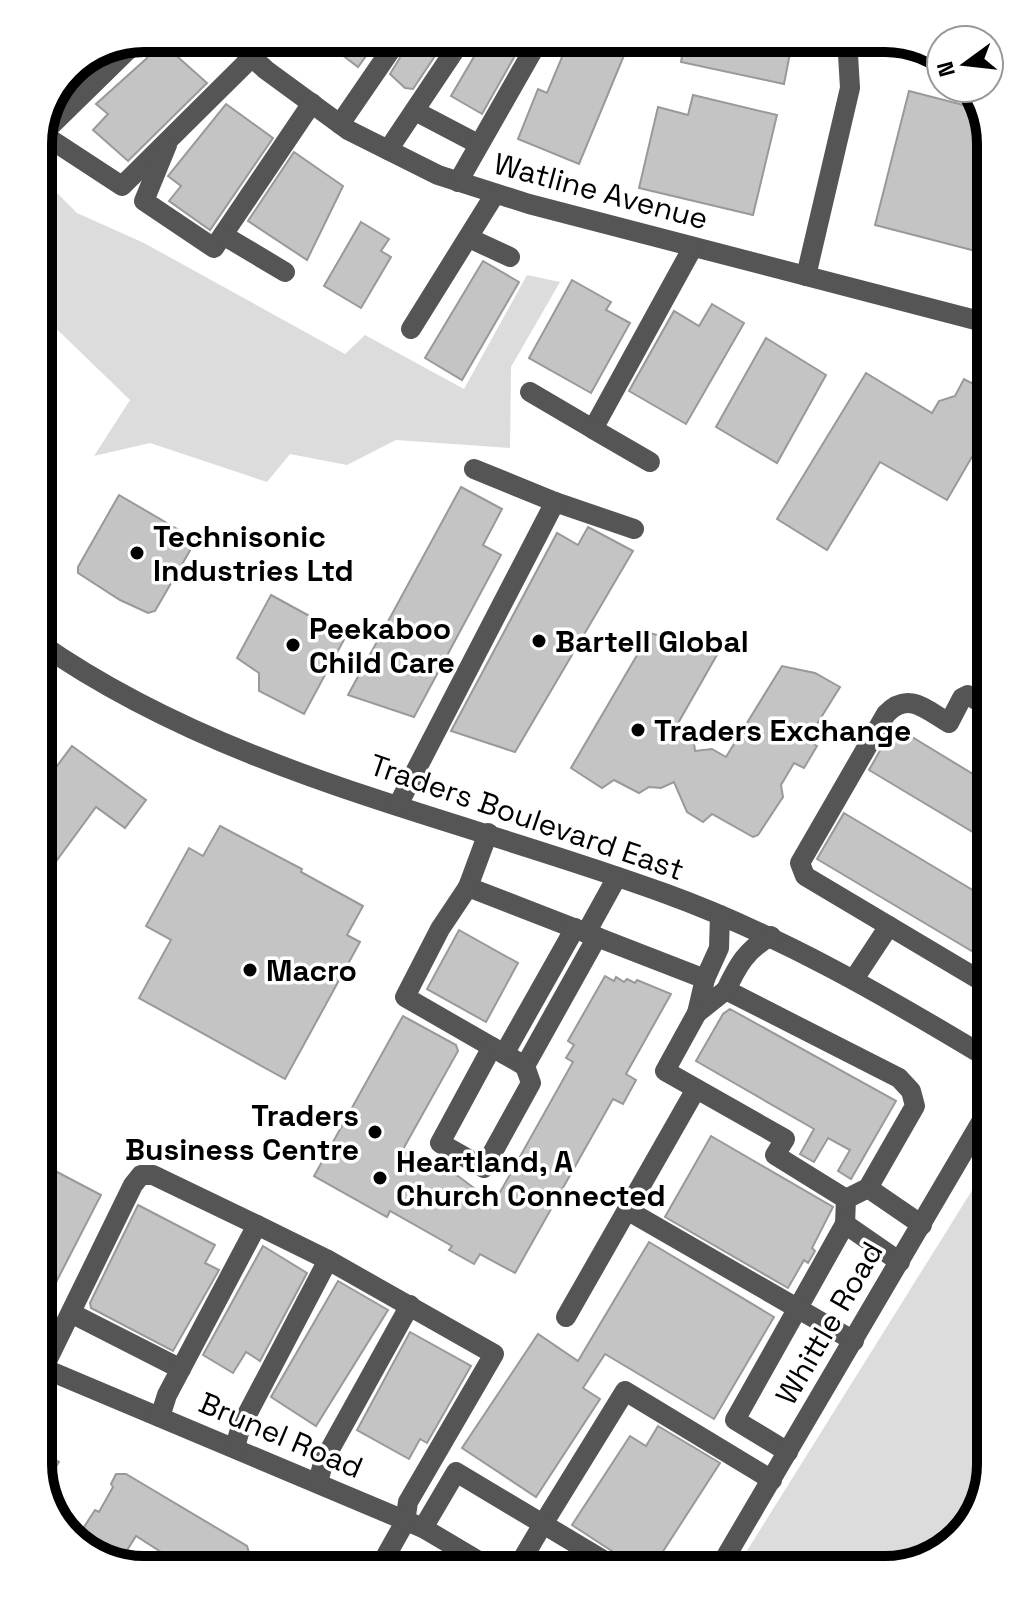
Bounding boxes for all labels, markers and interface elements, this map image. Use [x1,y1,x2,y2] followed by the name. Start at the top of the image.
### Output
[925,24,1005,104] north arrow
[930,58,961,80] text: N
[490,144,712,238] street label: Watline Avenue
[153,517,354,590] place label: Technisonic Industries Ltd
[128,544,146,562] marker: Technisonic Industries Ltd
[309,609,455,682] place label: Peekaboo Child Care
[555,622,749,661] place label: Bartell Global
[530,632,548,650] marker: Bartell Global
[284,636,302,654] marker: Peekaboo Child Care
[654,711,911,750] place label: Traders Exchange
[629,721,647,739] marker: Traders Exchange
[365,745,689,889] street label: Traders Boulevard East
[266,951,357,990] place label: Macro
[241,961,259,979] marker: Macro
[125,1096,359,1169] place label: Traders Business Centre
[366,1123,384,1141] marker: Traders Business Centre
[396,1142,666,1215] place label: Heartland, A Church Connected
[371,1169,389,1187] marker: Heartland, A Church Connected
[767,1234,891,1412] street label: Whittle Road
[193,1383,369,1487] street label: Brunel Road

